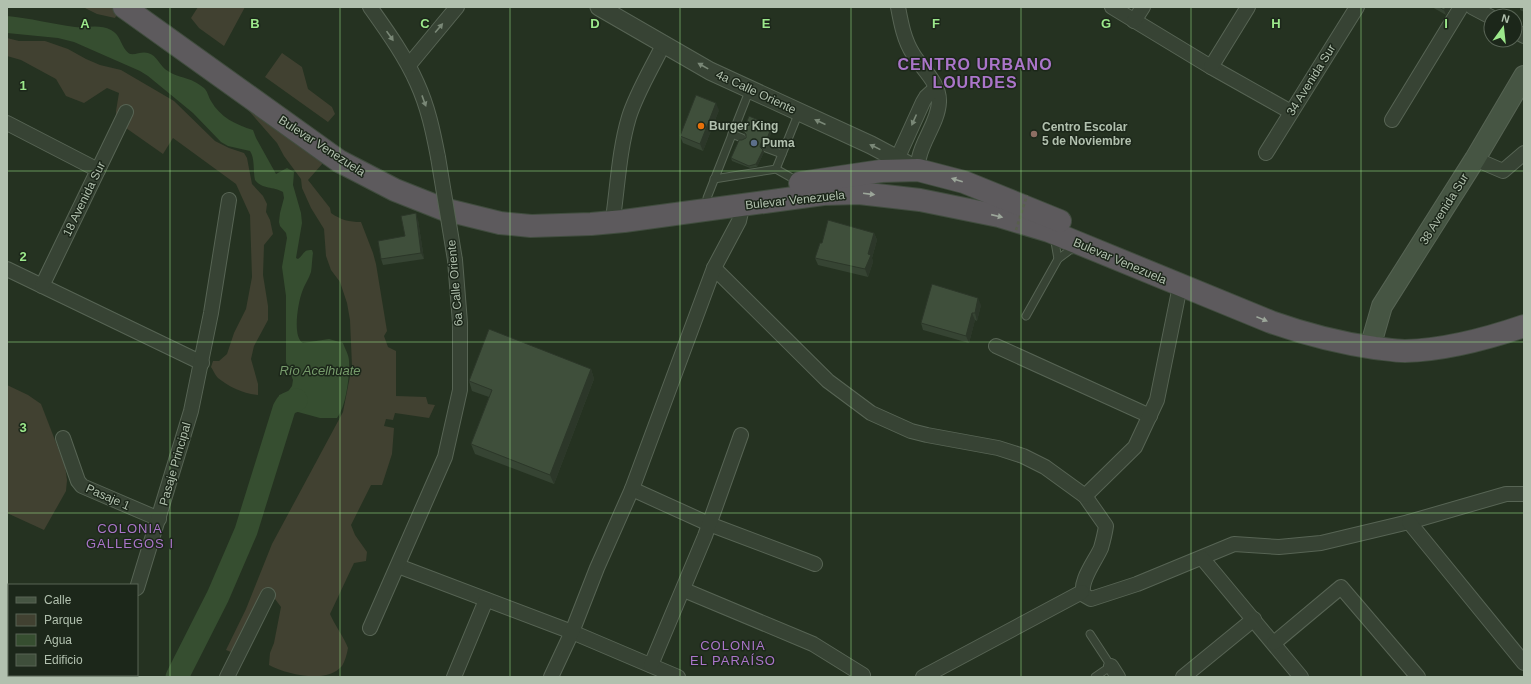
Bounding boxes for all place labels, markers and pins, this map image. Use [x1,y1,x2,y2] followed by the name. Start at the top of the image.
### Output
[709,119,778,133] place label: Burger King
[1042,120,1132,148] place label: Centro Escolar 5 de Noviembre
[696,121,706,131] marker: Burger King
[1029,129,1039,139] marker: Centro Escolar 5 de Noviembre
[762,136,795,150] place label: Puma
[749,138,759,148] marker: Puma

